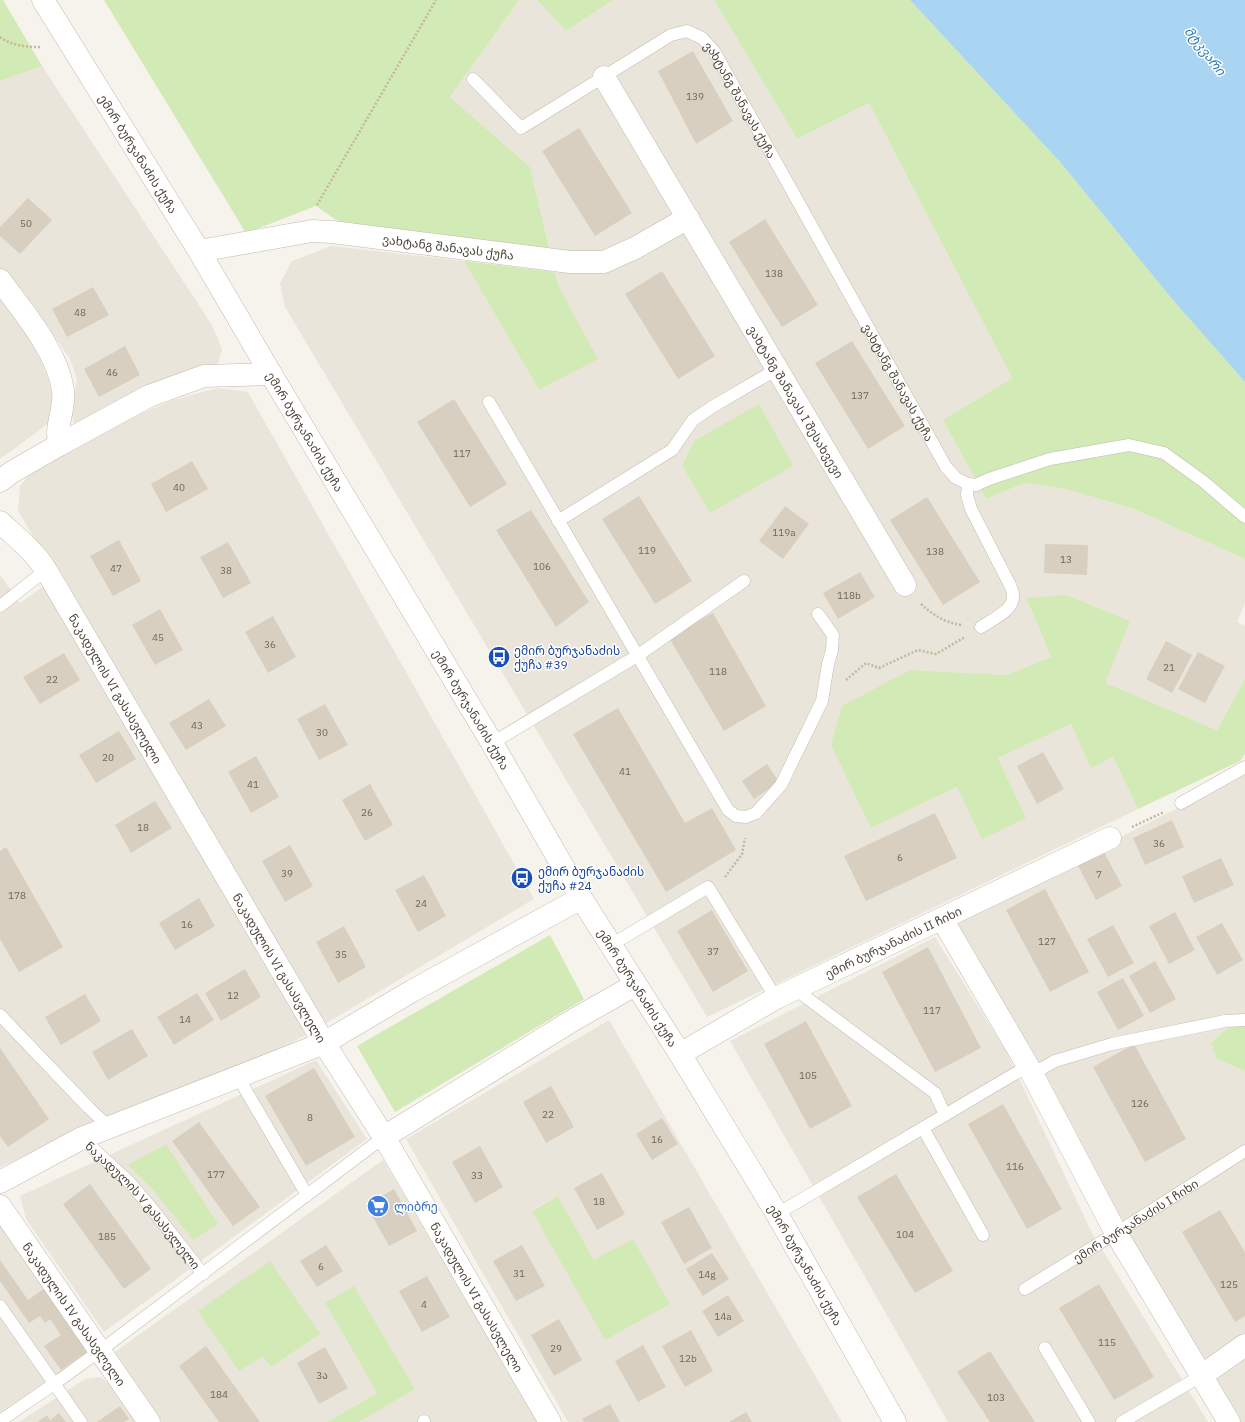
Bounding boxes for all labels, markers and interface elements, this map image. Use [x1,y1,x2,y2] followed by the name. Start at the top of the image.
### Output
[1181,23,1230,79] water label: მტკვარი
[701,38,780,161] street label: ვახტანგ შანავას ქუჩა
[686,90,704,103] house number: 139
[96,92,181,216] street label: ემირ ბურჯანაძის ქუჩა
[20,217,32,230] house number: 50
[382,231,515,262] street label: ვახტანგ შანავას ქუჩა
[765,267,783,280] house number: 138
[74,306,86,319] house number: 48
[860,321,937,444] street label: ვახტანგ შანავას ქუჩა
[745,322,847,480] street label: ვახტანგ შანავას I შესახვევი
[106,366,118,379] house number: 46
[264,369,347,494] street label: ემირ ბურჯანაძის ქუჩა
[851,389,869,402] house number: 137
[453,447,471,460] house number: 117
[173,481,185,494] house number: 40
[772,526,796,539] house number: 119a
[638,544,656,557] house number: 119
[926,545,944,558] house number: 138
[1060,553,1072,566] house number: 13
[533,560,551,573] house number: 106
[110,562,122,575] house number: 47
[220,564,232,577] house number: 38
[837,589,861,602] house number: 118b
[66,611,165,766] street label: ნაკადულის VI გასასვლელი
[152,631,164,644] house number: 45
[264,638,276,651] house number: 36
[514,643,620,672] place label: ემირ ბურჯანაძის ქუჩა #39
[486,644,512,670] bus stop icon: ემირ ბურჯანაძის ქუჩა #39
[430,647,513,772] street label: ემირ ბურჯანაძის ქუჩა
[1163,661,1175,674] house number: 21
[709,665,727,678] house number: 118
[46,673,58,686] house number: 22
[191,719,203,732] house number: 43
[316,726,328,739] house number: 30
[102,751,114,764] house number: 20
[619,765,631,778] house number: 41
[247,778,259,791] house number: 41
[361,806,373,819] house number: 26
[137,821,149,834] house number: 18
[1153,837,1165,850] house number: 36
[897,851,903,864] house number: 6
[538,864,644,893] place label: ემირ ბურჯანაძის ქუჩა #24
[509,865,535,891] bus stop icon: ემირ ბურჯანაძის ქუჩა #24
[281,867,293,880] house number: 39
[1096,868,1102,881] house number: 7
[8,889,26,902] house number: 178
[230,890,330,1045] street label: ნაკადულის VI გასასვლელი
[415,897,427,910] house number: 24
[822,903,964,981] street label: ემირ ბურჯანაძის II ჩიხი
[181,918,193,931] house number: 16
[595,926,681,1050] street label: ემირ ბურჯანაძის ქუჩა
[1038,935,1056,948] house number: 127
[707,945,719,958] house number: 37
[335,948,347,961] house number: 35
[227,989,239,1002] house number: 12
[923,1004,941,1017] house number: 117
[179,1013,191,1026] house number: 14
[799,1069,817,1082] house number: 105
[1131,1097,1149,1110] house number: 126
[542,1108,554,1121] house number: 22
[307,1111,313,1124] house number: 8
[651,1133,663,1146] house number: 16
[83,1138,204,1272] street label: ნაკადულის V გასასვლელი
[1006,1160,1024,1173] house number: 116
[207,1168,225,1181] house number: 177
[471,1169,483,1182] house number: 33
[1070,1175,1201,1265] street label: ემირ ბურჯანაძის I ჩიხი
[365,1193,391,1219] supermarket icon: ლიბრე
[593,1195,605,1208] house number: 18
[394,1199,438,1215] place label: ლიბრე
[765,1201,846,1328] street label: ემირ ბურჯანაძის ქუჩა
[428,1219,527,1375] street label: ნაკადულის VI გასასვლელი
[896,1228,914,1241] house number: 104
[98,1230,116,1243] house number: 185
[20,1239,129,1389] street label: ნაკადულის IV გასასვლელი
[318,1260,324,1273] house number: 6
[513,1267,525,1280] house number: 31
[698,1268,716,1281] house number: 14g
[1220,1278,1238,1291] house number: 125
[421,1298,427,1311] house number: 4
[714,1310,732,1323] house number: 14a
[1098,1336,1116,1349] house number: 115
[550,1342,562,1355] house number: 29
[679,1352,697,1365] house number: 12b
[316,1369,328,1382] house number: 3ა
[210,1388,228,1401] house number: 184
[987,1391,1005,1404] house number: 103

